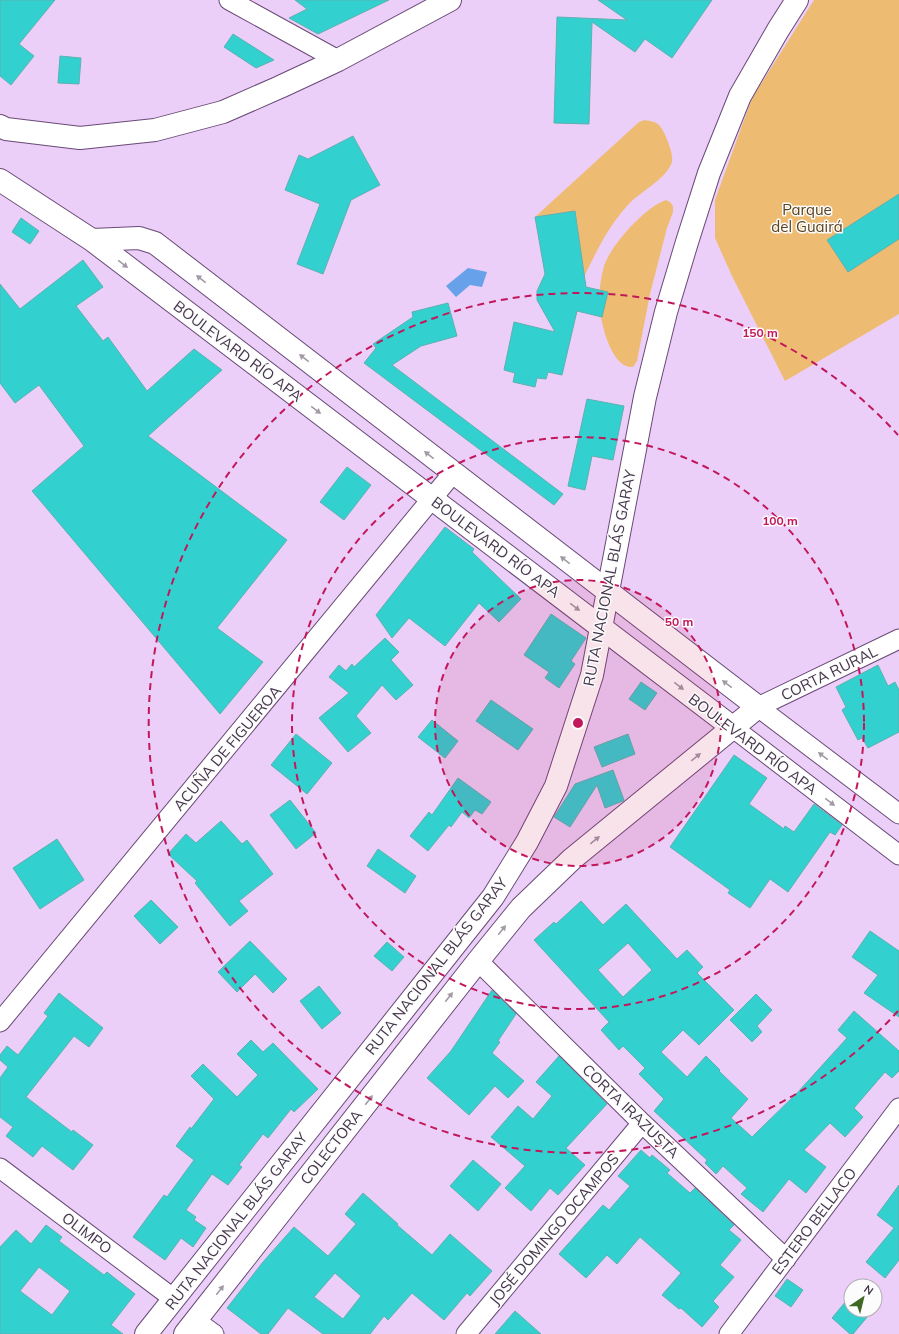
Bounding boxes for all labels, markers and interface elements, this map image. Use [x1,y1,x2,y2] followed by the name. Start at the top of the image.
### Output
[771,200,843,236] park label: Parque del Guairá
[117,259,128,268] one-way arrow
[196,274,207,283] one-way arrow
[170,296,306,406] street label: BOULEVARD RÍO APA
[742,325,778,340] text: 150 m
[299,354,309,362] one-way arrow
[310,406,321,414] one-way arrow
[424,451,434,459] one-way arrow
[579,467,639,688] street label: RUTA NACIONAL BLÁS GARAY
[428,492,564,602] street label: BOULEVARD RÍO APA
[762,513,798,528] text: 100 m
[560,555,571,564] one-way arrow
[570,603,581,611] one-way arrow
[665,614,693,629] text: 50 m
[778,641,880,705] street label: CORTA RURAL
[722,679,733,688] one-way arrow
[169,681,285,815] street label: ACUÑA DE FIGUEROA
[673,682,684,690] one-way arrow
[685,689,821,799] street label: BOULEVARD RÍO APA
[571,716,585,730] centre of rings
[818,752,829,761] one-way arrow
[690,753,701,762] one-way arrow
[825,798,835,806] one-way arrow
[590,835,601,844] one-way arrow
[361,873,512,1058] street label: RUTA NACIONAL BLÁS GARAY
[498,925,507,936] one-way arrow
[445,992,453,1003] one-way arrow
[579,1060,683,1162] street label: CORTA IRAZUSTA
[364,1094,373,1105] one-way arrow
[296,1106,366,1188] street label: COLECTORA
[161,1128,312,1313] street label: RUTA NACIONAL BLÁS GARAY
[485,1149,623,1309] street label: JOSÉ DOMINGO OCAMPOS
[768,1164,860,1278] street label: ESTERO BELLACO
[58,1208,116,1258] street label: OLIMPO
[843,1278,883,1318] north arrow
[861,1282,876,1298] text: N
[215,1285,224,1296] one-way arrow

